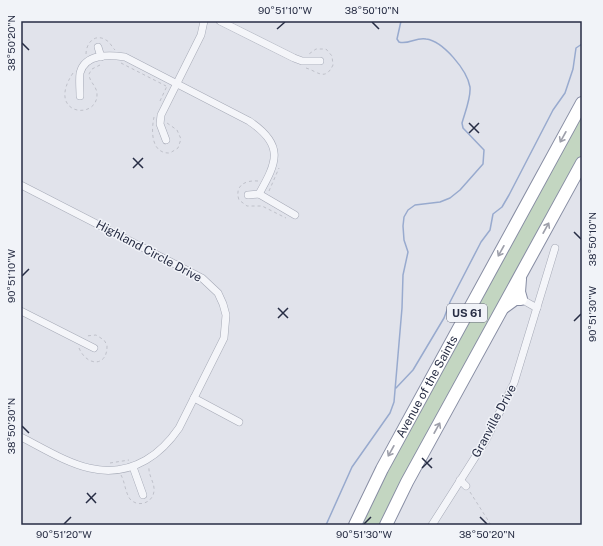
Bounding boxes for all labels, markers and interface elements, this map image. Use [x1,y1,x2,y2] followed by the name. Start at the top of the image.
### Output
[258,4,312,16] text: 90°51'10"W
[345,4,399,16] text: 38°50'10"N
[5,15,17,71] text: 38°50'20"N
[559,131,567,143] one-way arrow
[586,212,598,266] text: 38°50'10"N
[94,217,204,285] street label: Highland Circle Drive
[543,223,550,235] one-way arrow
[497,245,504,257] one-way arrow
[5,249,17,303] text: 90°51'10"W
[586,286,598,342] text: 90°51'30"W
[447,304,487,322] road number: US 61
[393,333,461,440] street label: Avenue of the Saints
[469,382,519,460] street label: Granville Drive
[5,398,17,454] text: 38°50'30"N
[433,423,441,435] one-way arrow
[387,445,395,457] one-way arrow
[36,528,92,540] text: 90°51'20"W
[336,528,392,540] text: 90°51'30"W
[459,528,515,540] text: 38°50'20"N

